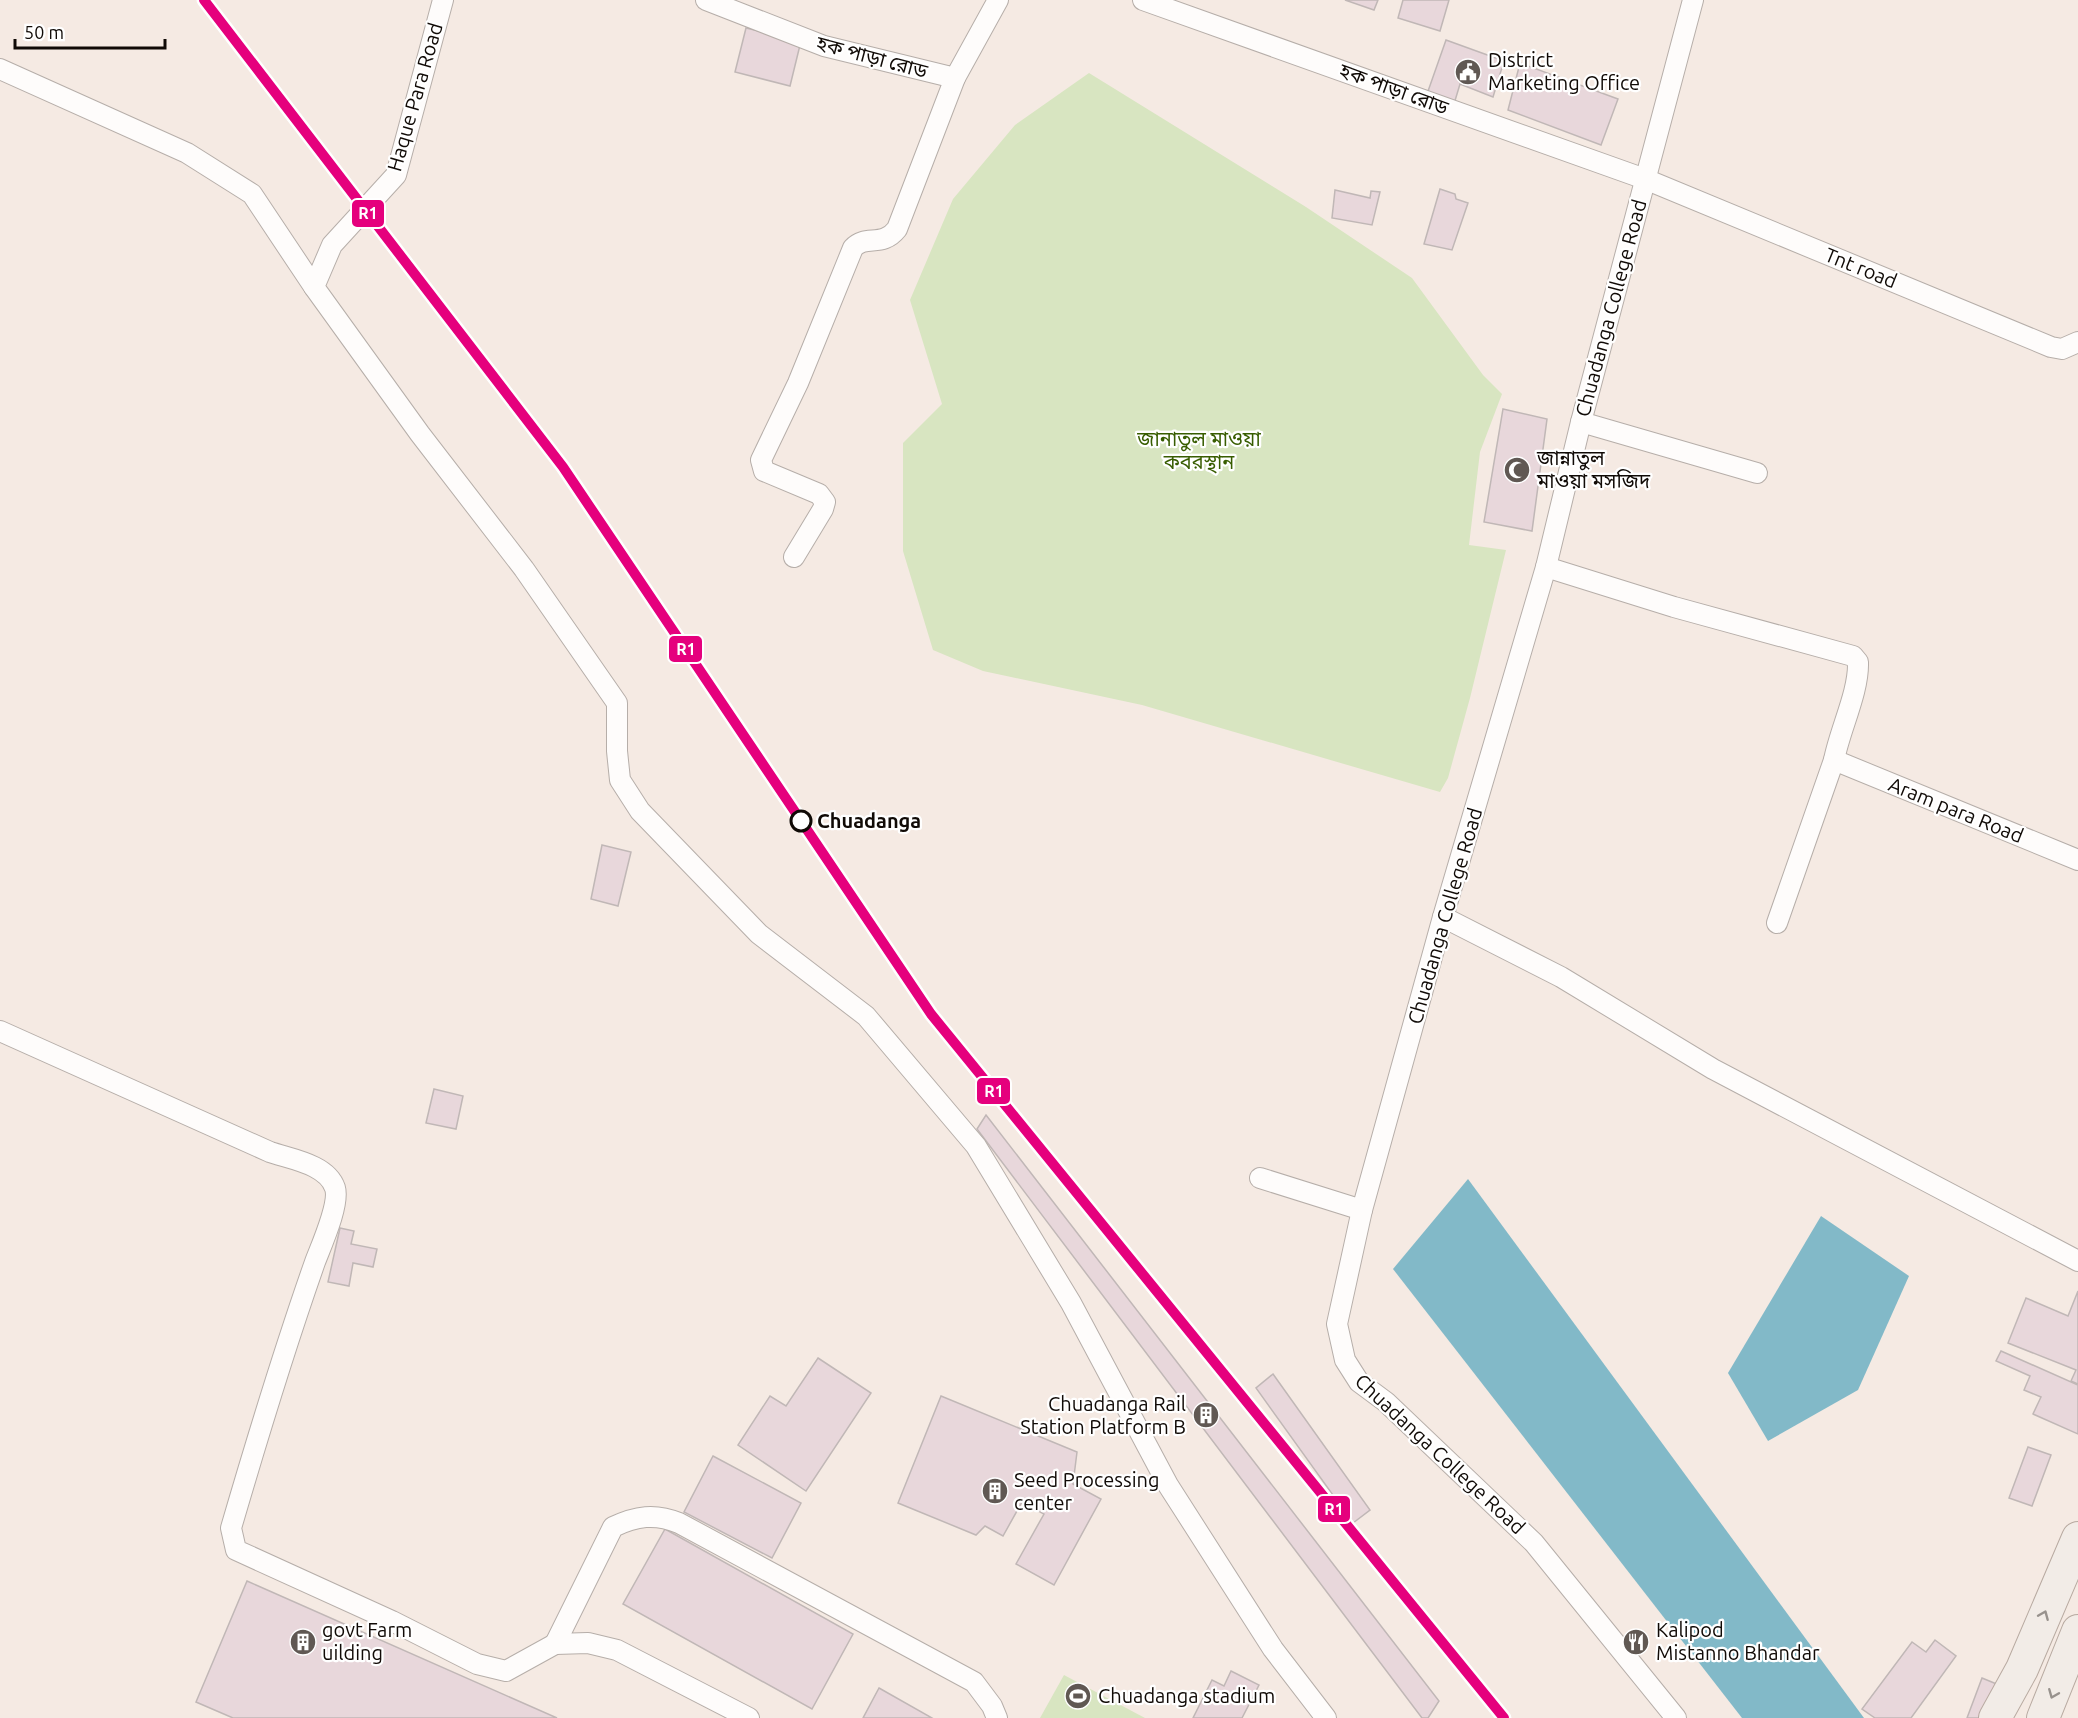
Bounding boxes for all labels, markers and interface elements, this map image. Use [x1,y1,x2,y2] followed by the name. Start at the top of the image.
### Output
[15,12,165,50] scale bar
[382,20,447,174] street label: Haque Para Road
[24,22,64,42] text: 50 m
[813,30,931,83] street label: হক পাড়া রোড
[1488,48,1640,94] place label: District Marketing Office
[1453,57,1483,87] public building icon: District Marketing Office
[1336,58,1452,119] street label: হক পাড়া রোড
[1570,197,1651,419] street label: Chuadanga College Road
[351,199,385,228] line badge: R1
[358,204,378,222] text: R1
[1822,243,1901,292] street label: Tnt road
[1136,427,1261,474] park label: জানাতুল মাওয়া কবরস্থান
[1536,446,1651,492] place label: জান্নাতুল মাওয়া মসজিদ
[1502,455,1532,485] mosque icon: জান্নাতুল মাওয়া মসজিদ
[668,635,703,663] line badge: R1
[676,640,696,658] text: R1
[1885,772,2027,847] street label: Aram para Road
[1403,805,1486,1027] street label: Chuadanga College Road
[817,809,921,832] place label: Chuadanga
[790,810,812,832] marker: Chuadanga
[976,1077,1011,1105] line badge: R1
[984,1082,1004,1100] text: R1
[1351,1369,1530,1538] street label: Chuadanga College Road
[1020,1392,1186,1438] place label: Chuadanga Rail Station Platform B
[1191,1400,1221,1430] building icon: Chuadanga Rail Station Platform B
[1014,1468,1159,1514] place label: Seed Processing center
[980,1476,1010,1506] building icon: Seed Processing center
[1317,1495,1351,1523] line badge: R1
[1324,1500,1344,1518] text: R1
[2037,1610,2049,1621] one-way arrow
[322,1618,412,1664] place label: govt Farm uilding
[1656,1618,1820,1664] place label: Kalipod Mistanno Bhandar
[288,1627,318,1657] building icon: govt Farm uilding
[1621,1627,1651,1657] restaurant icon: Kalipod Mistanno Bhandar
[1063,1681,1093,1711] sports icon: Chuadanga stadium
[1098,1684,1275,1707] place label: Chuadanga stadium
[2048,1688,2060,1699] one-way arrow

